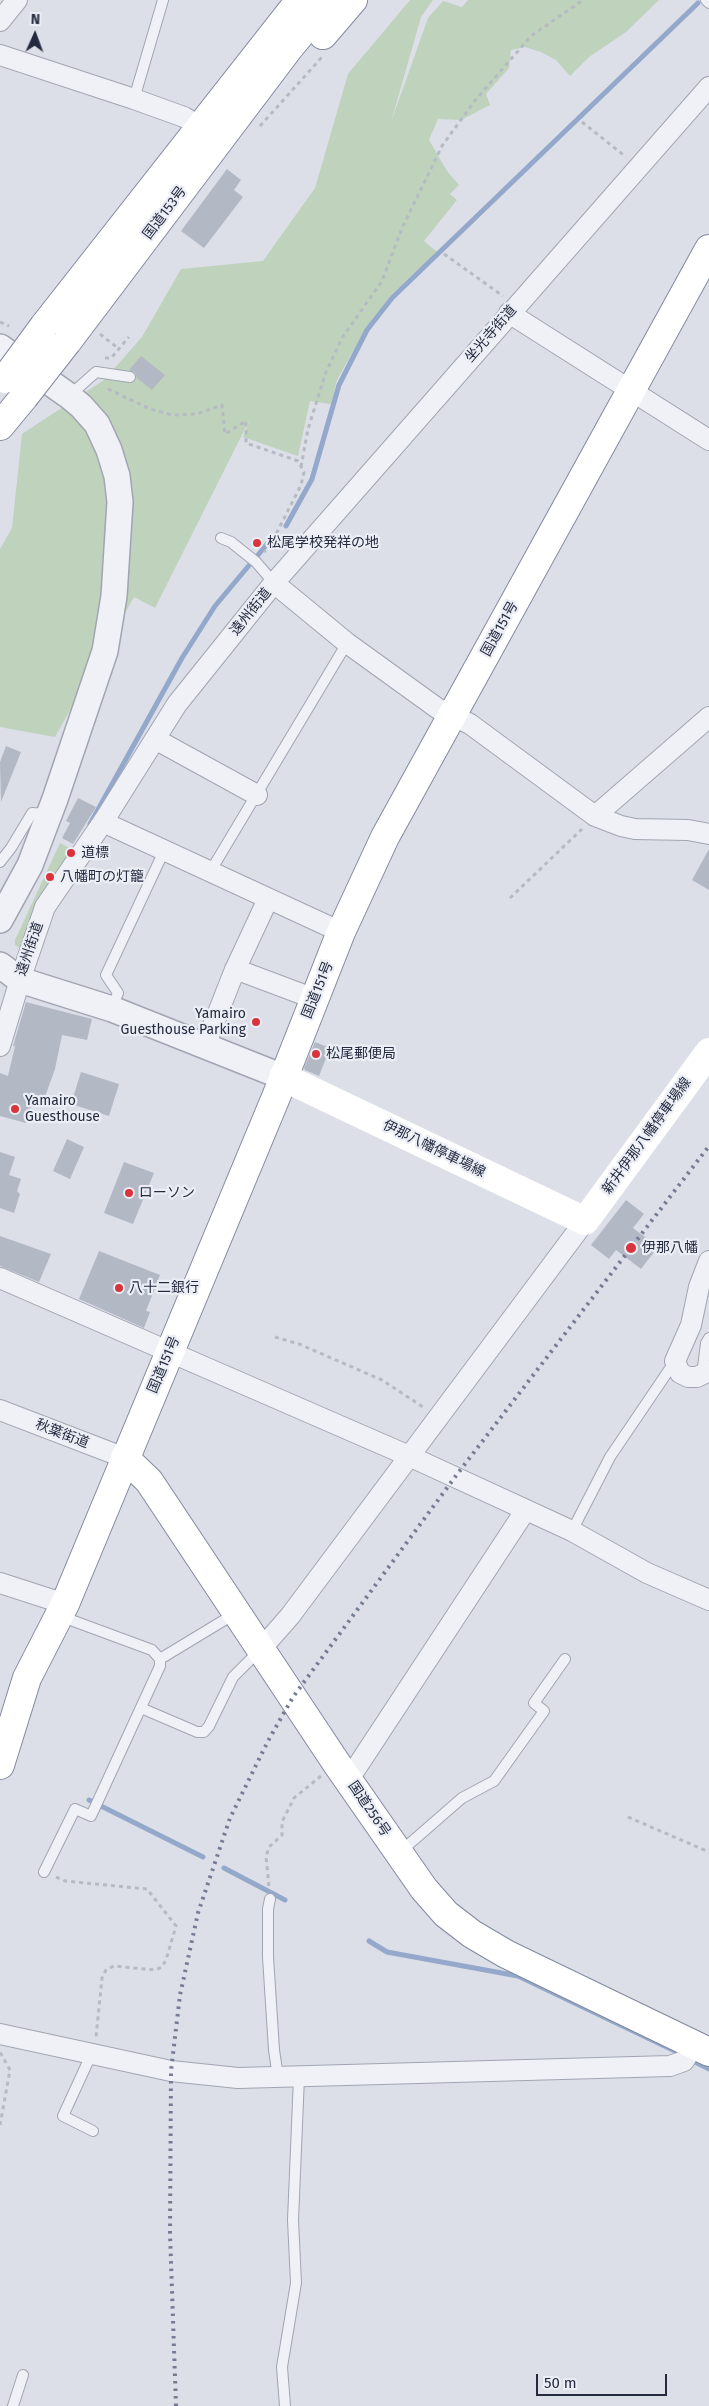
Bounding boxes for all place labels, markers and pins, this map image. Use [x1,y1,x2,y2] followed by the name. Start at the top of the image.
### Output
[267,535,379,551] place label: 松尾学校発祥の地
[251,537,263,549] marker: 松尾学校発祥の地
[81,845,109,861] place label: 道標
[65,847,77,859] marker: 道標
[60,869,144,885] place label: 八幡町の灯籠
[44,871,56,883] marker: 八幡町の灯籠
[120,1006,246,1038] place label: Yamairo Guesthouse Parking
[250,1016,262,1028] marker: Yamairo Guesthouse Parking
[326,1046,396,1062] place label: 松尾郵便局
[310,1048,322,1060] marker: 松尾郵便局
[25,1093,100,1126] place label: Yamairo Guesthouse
[9,1103,21,1115] marker: Yamairo Guesthouse
[139,1185,195,1201] place label: ローソン
[123,1187,135,1199] marker: ローソン
[642,1240,698,1256] place label: 伊那八幡
[624,1241,638,1255] marker: 伊那八幡
[129,1280,199,1296] place label: 八十二銀行
[113,1282,125,1294] marker: 八十二銀行

